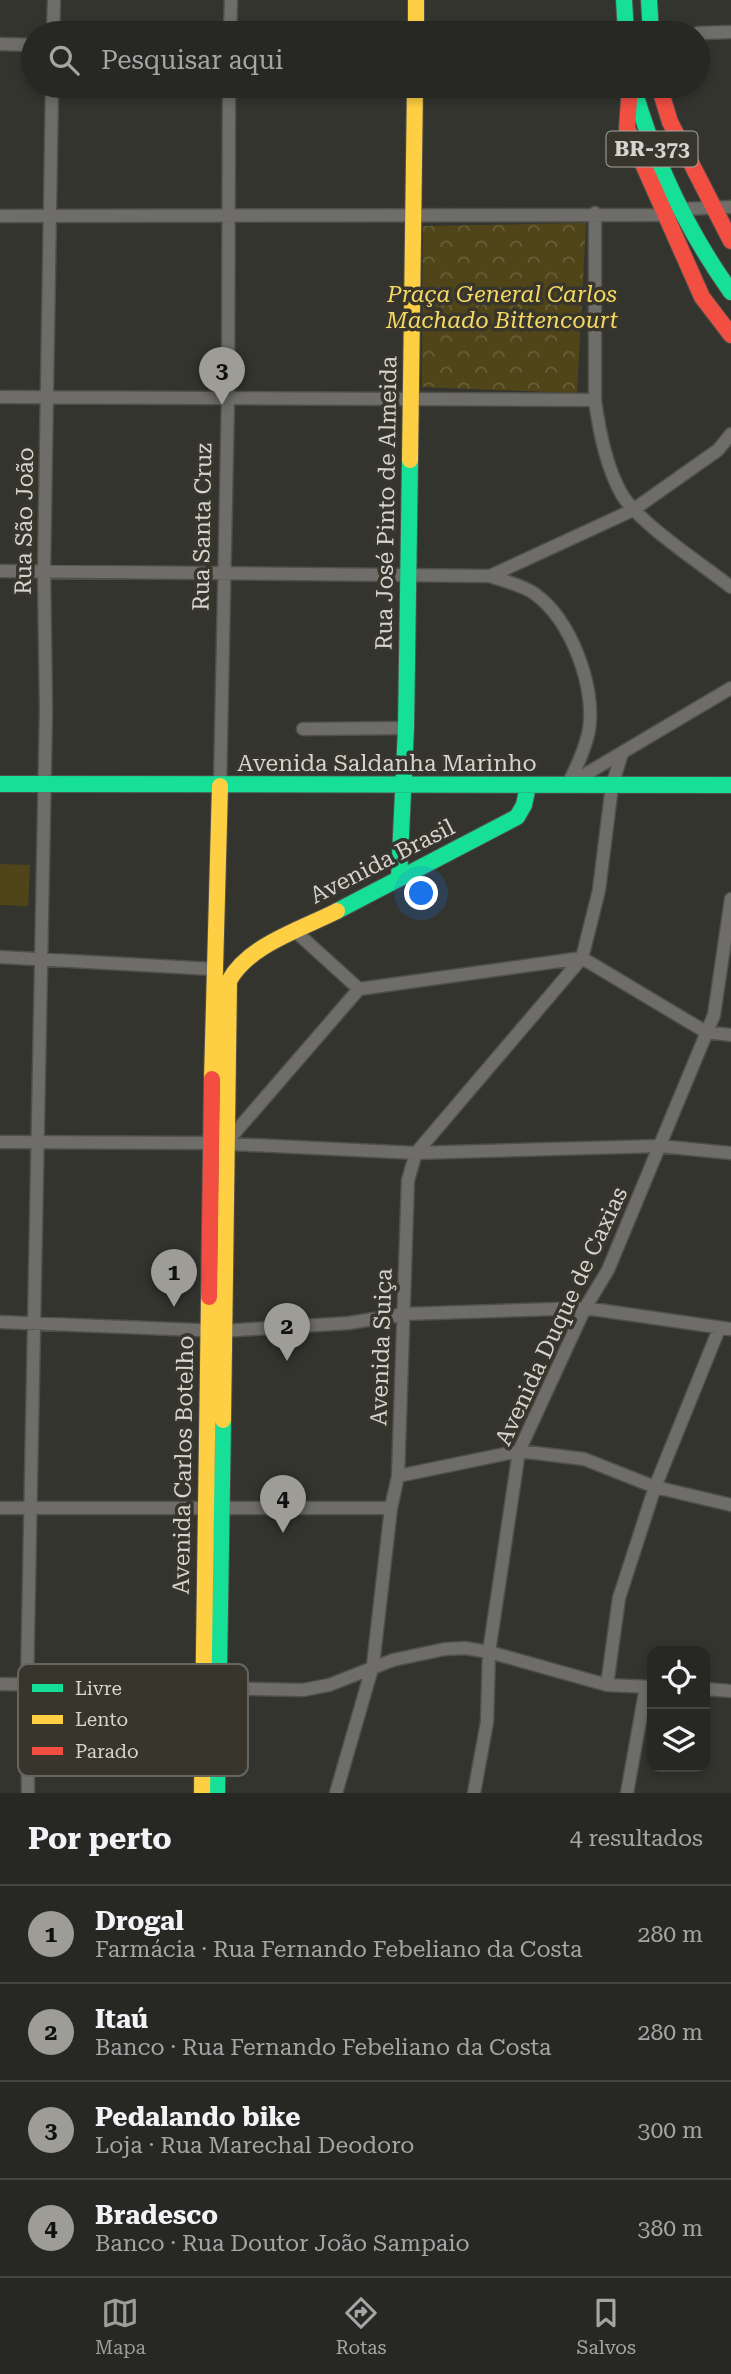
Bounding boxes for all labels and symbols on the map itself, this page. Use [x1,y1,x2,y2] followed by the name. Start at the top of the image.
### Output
[606,132,698,166] road number: BR-373
[385,281,618,334] park label: Praça General Carlos Machado Bittencourt
[199,347,245,405] pin: 3
[370,355,403,650] street label: Rua José Pinto de Almeida
[188,443,217,611] street label: Rua Santa Cruz
[10,447,39,595] street label: Rua São João
[237,750,537,777] street label: Avenida Saldanha Marinho
[305,813,459,909] street label: Avenida Brasil
[404,876,438,910] your location
[490,1183,633,1450] street label: Avenida Duque de Caxias
[151,1249,197,1307] pin: 1
[365,1267,398,1426] street label: Avenida Suiça
[264,1303,310,1361] pin: 2
[168,1335,199,1595] street label: Avenida Carlos Botelho
[260,1475,306,1533] pin: 4
[18,1664,248,1776] legend
[75,1677,122,1700] text: Livre
[75,1708,128,1731] text: Lento
[75,1740,139,1763] text: Parado

